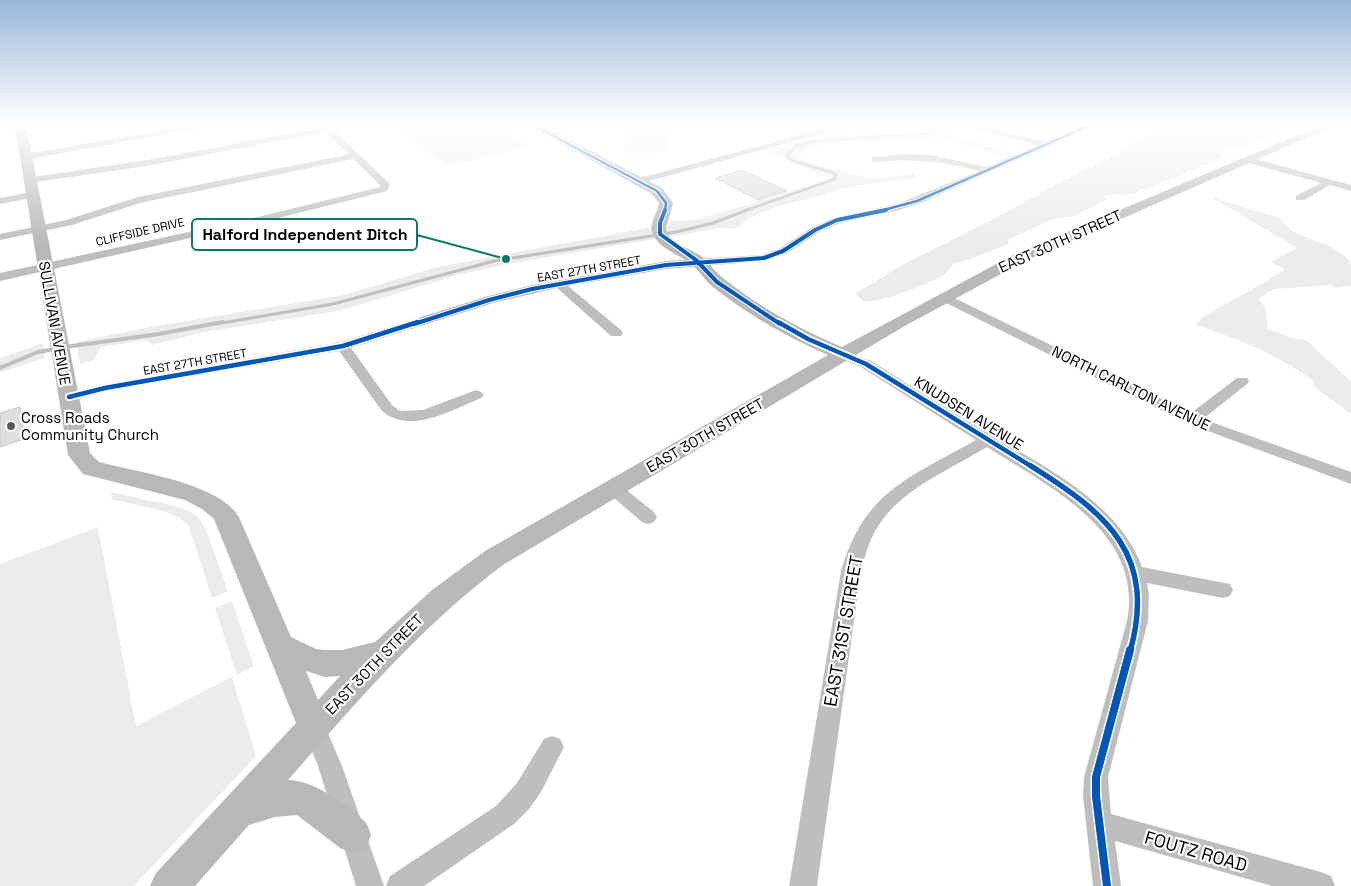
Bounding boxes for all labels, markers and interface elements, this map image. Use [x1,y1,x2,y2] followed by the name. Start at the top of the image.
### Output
[995,205,1125,277] street label: EAST 30TH STREET
[94,214,186,250] street label: CLIFFSIDE DRIVE
[192,219,417,250] callout: Halford Independent Ditch
[202,224,408,245] text: Halford Independent Ditch
[536,252,642,286] street label: EAST 27TH STREET
[35,260,75,386] street label: SULLIVAN AVENUE
[1049,341,1213,435] street label: NORTH CARLTON AVENUE
[142,345,248,379] street label: EAST 27TH STREET
[911,372,1027,454] street label: KNUDSEN AVENUE
[643,393,767,476] street label: EAST 30TH STREET
[21,408,159,444] place label: Cross Roads Community Church
[5,420,17,432] marker: Cross Roads Community Church
[818,553,868,708] street label: EAST 31ST STREET
[321,610,427,718] street label: EAST 30TH STREET
[1142,825,1250,877] street label: FOUTZ ROAD

